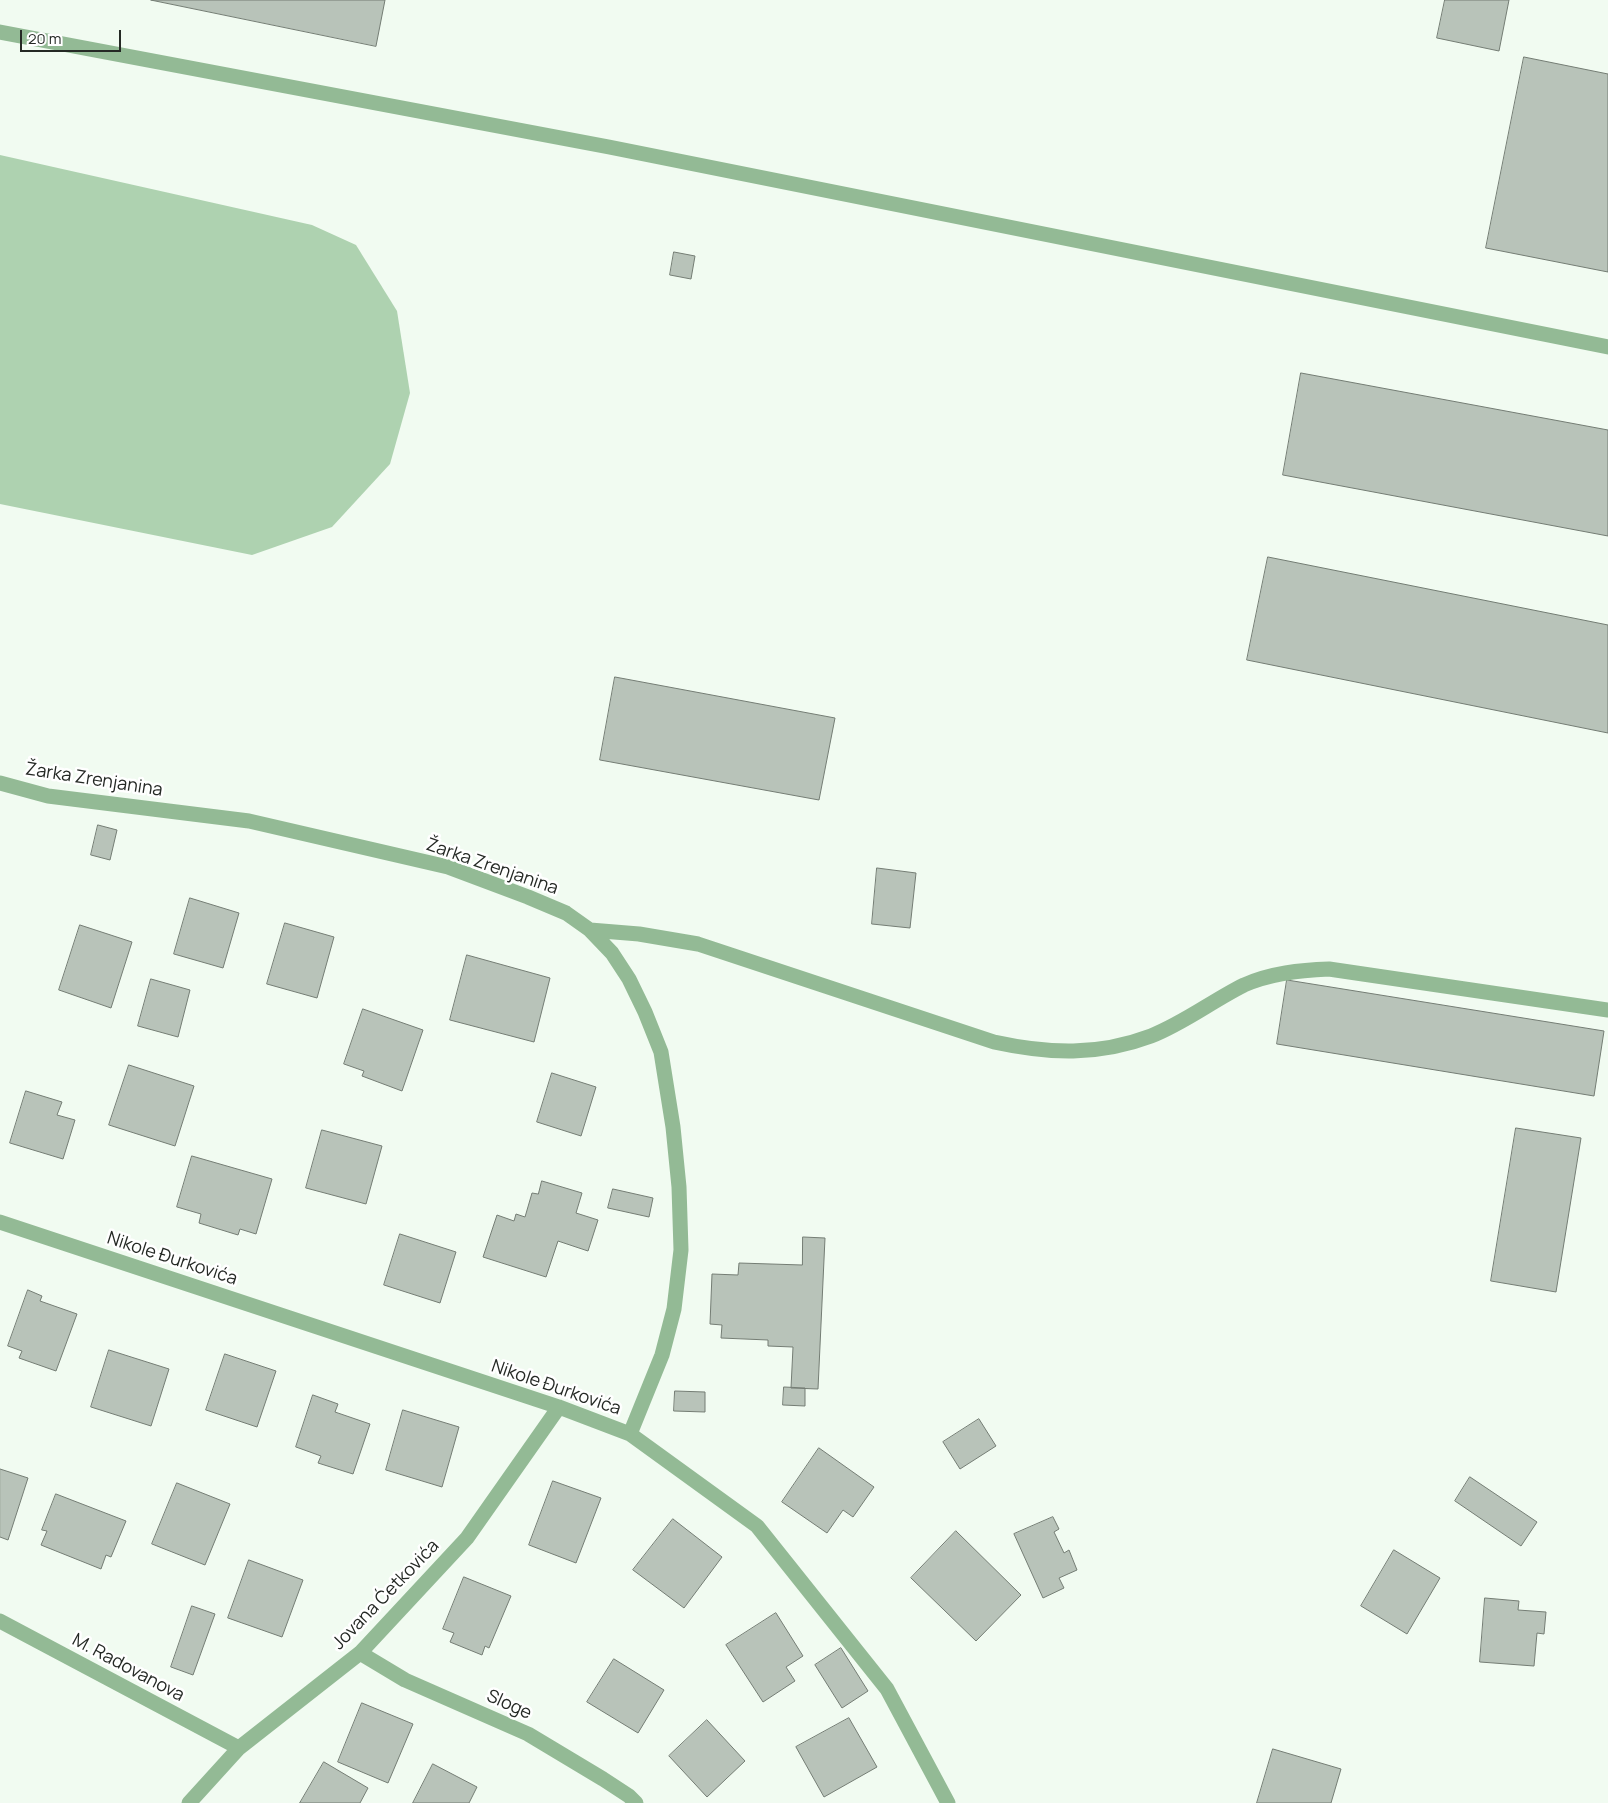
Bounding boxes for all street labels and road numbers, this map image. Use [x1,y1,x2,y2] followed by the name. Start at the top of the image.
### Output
[24,759,164,801] street label: Žarka Zrenjanina
[423,834,561,900] street label: Žarka Zrenjanina
[104,1228,240,1290] street label: Nikole Đurkovića
[488,1356,624,1420] street label: Nikole Đurkovića
[328,1536,444,1654] street label: Jovana Ćetkovića
[68,1629,188,1707] street label: M. Radovanova
[483,1686,535,1724] street label: Sloge

